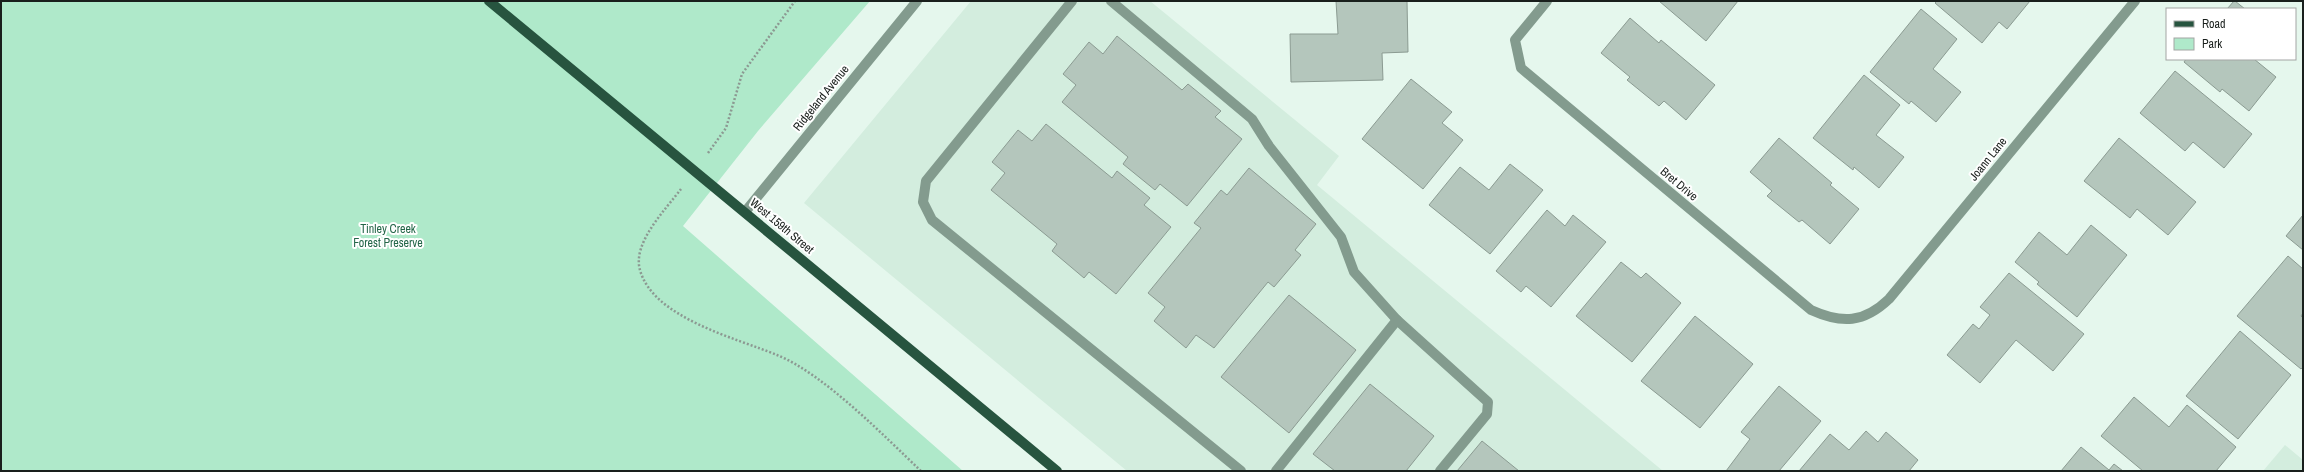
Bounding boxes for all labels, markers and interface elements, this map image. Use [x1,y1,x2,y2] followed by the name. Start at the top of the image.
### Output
[2166,8,2296,60] legend
[2202,16,2226,32] text: Road
[2202,36,2222,52] text: Park
[790,62,852,134] street label: Ridgeland Avenue
[1966,134,2010,184] street label: Joann Lane
[1657,164,1701,204] street label: Bret Drive
[747,195,817,258] street label: West 159th Street
[353,221,423,251] park label: Tinley Creek Forest Preserve

